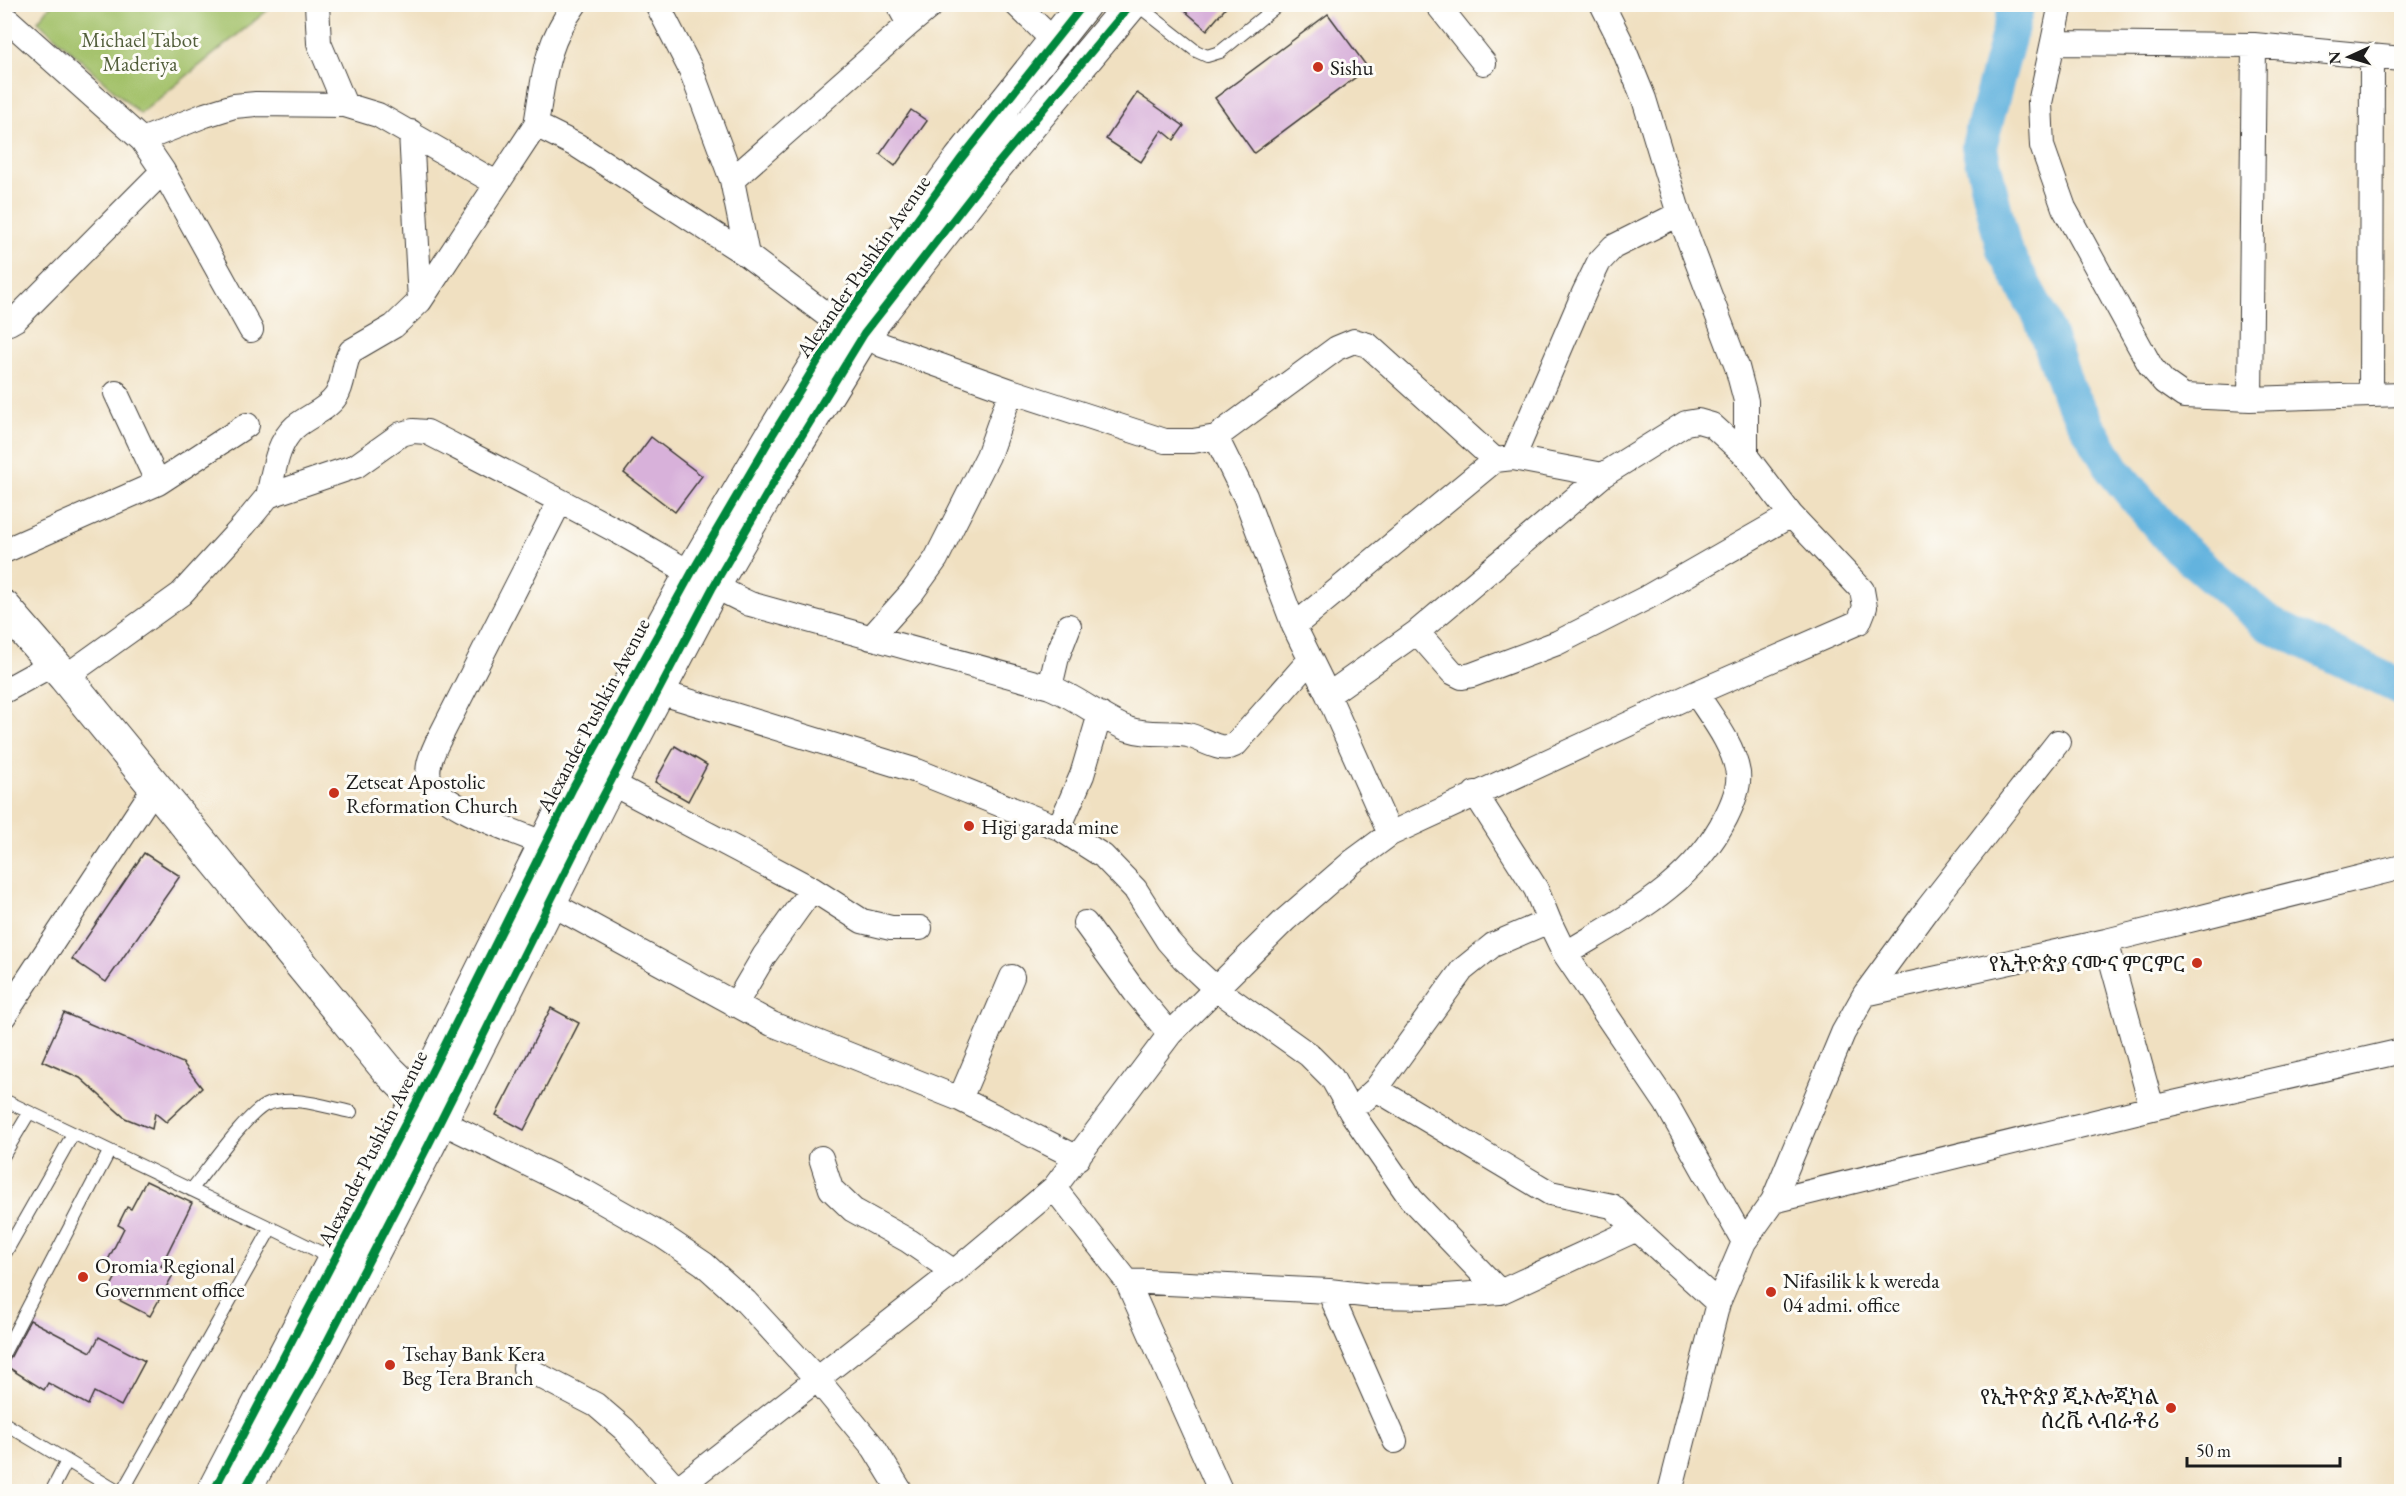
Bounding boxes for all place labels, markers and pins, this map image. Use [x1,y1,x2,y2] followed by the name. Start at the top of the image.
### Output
[1330,54,1374,81] place label: Sishu
[1311,60,1325,74] marker: Sishu
[346,768,518,819] place label: Zetseat Apostolic Reformation Church
[327,786,341,800] marker: Zetseat Apostolic Reformation Church
[981,813,1119,840] place label: Higi garada mine
[962,819,976,833] marker: Higi garada mine
[1989,950,2185,977] place label: የኢትዮጵያ ናሙና ምርምር
[2190,956,2204,970] marker: የኢትዮጵያ ናሙና ምርምር
[95,1252,245,1303] place label: Oromia Regional Government office
[1783,1267,1940,1318] place label: Nifasilik k k wereda 04 admi. office
[76,1270,90,1284] marker: Oromia Regional Government office
[1764,1285,1778,1299] marker: Nifasilik k k wereda 04 admi. office
[402,1340,546,1391] place label: Tsehay Bank Kera Beg Tera Branch
[383,1358,397,1372] marker: Tsehay Bank Kera Beg Tera Branch
[1980,1383,2159,1434] place label: የኢትዮጵያ ጂኦሎጂካል ሰረቬ ላብራቶሪ
[2164,1401,2178,1415] marker: የኢትዮጵያ ጂኦሎጂካል ሰረቬ ላብራቶሪ

